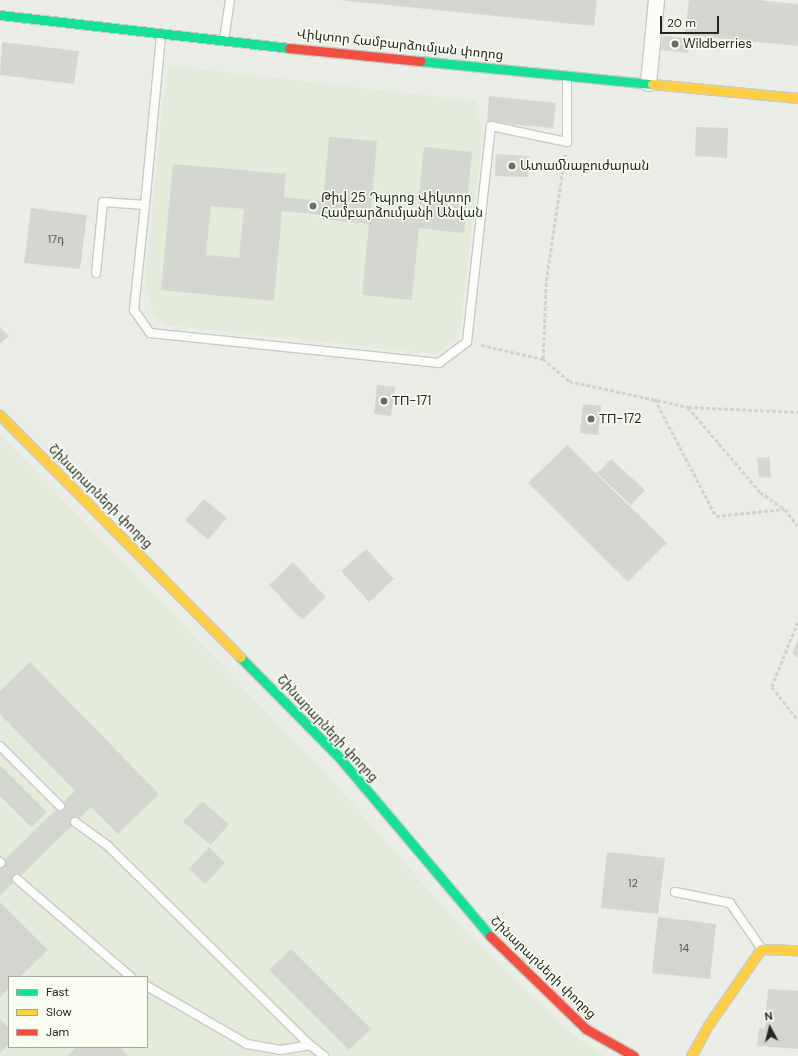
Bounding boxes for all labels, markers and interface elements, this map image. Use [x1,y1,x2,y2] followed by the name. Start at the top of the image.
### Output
[662,8,721,34] scale bar
[667,15,696,31] text: 20 m
[296,26,504,64] street label: Վիկտոր Համբարձումյան փողոց
[683,36,752,52] place label: Wildberries
[670,39,680,49] marker: Wildberries
[520,158,649,174] place label: Ատամնաբուժարան
[507,161,517,171] marker: Ատամնաբուժարան
[321,191,483,222] place label: Թիվ 25 Դպրոց Վիկտոր Համբարձումյանի Անվան
[308,201,318,211] marker: Թիվ 25 Դպրոց Վիկտոր Համբարձումյանի Անվան
[48,232,64,246] house number: 17դ
[392,393,431,409] place label: ТП-171
[379,396,389,406] marker: ТП-171
[599,411,641,427] place label: ТП-172
[586,414,596,424] marker: ТП-172
[45,442,155,552] street label: Շինարարների փողոց
[273,672,381,786] street label: Շինարարների փողոց
[628,876,638,890] house number: 12
[487,913,599,1023] street label: Շինարարների փողոց
[679,941,689,955] house number: 14
[8,976,148,1048] legend
[46,984,69,1000] text: Fast
[46,1004,72,1020] text: Slow
[750,1008,790,1048] north arrow
[764,1009,773,1024] text: N
[46,1024,69,1040] text: Jam

